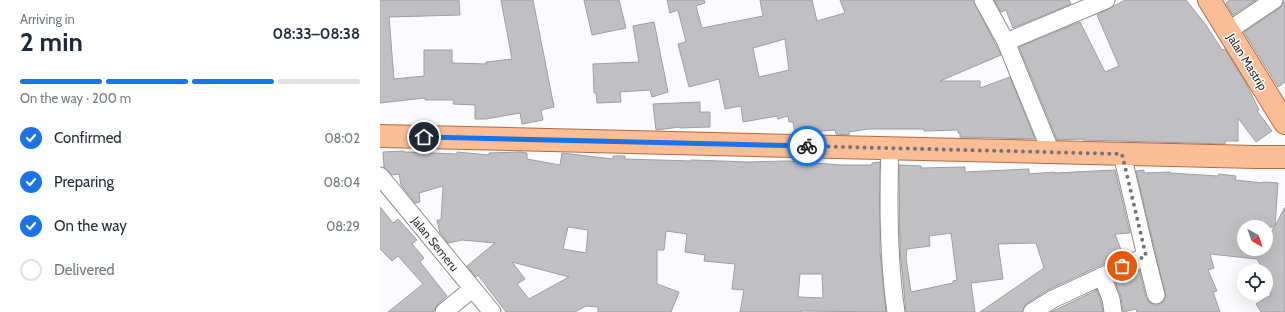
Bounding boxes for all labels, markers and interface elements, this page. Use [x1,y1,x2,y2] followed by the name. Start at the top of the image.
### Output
[20,11,75,27] text: Arriving in
[272,25,360,43] text: 08:33–08:38
[20,26,83,58] text: 2 min
[1224,30,1271,93] street label: Jalan Mastrip
[20,90,131,106] text: On the way · 200 m
[407,120,441,154] pin
[413,126,435,148] icon: home
[787,126,827,166] courier
[20,127,42,149] icon: check
[54,129,122,147] text: Confirmed
[324,130,360,146] text: 08:02
[796,135,818,157] icon: bike
[20,171,42,193] icon: check
[54,173,114,191] text: Preparing
[324,174,360,190] text: 08:04
[408,212,462,274] street label: Jalan Semeru
[20,215,42,237] icon: check
[54,217,127,235] text: On the way
[326,218,360,234] text: 08:29
[1237,220,1273,256] north arrow
[1237,220,1273,300] map controls
[1105,249,1139,283] pin
[1111,255,1133,277] icon: bag
[54,261,115,279] text: Delivered
[1237,264,1273,300] button: locate

